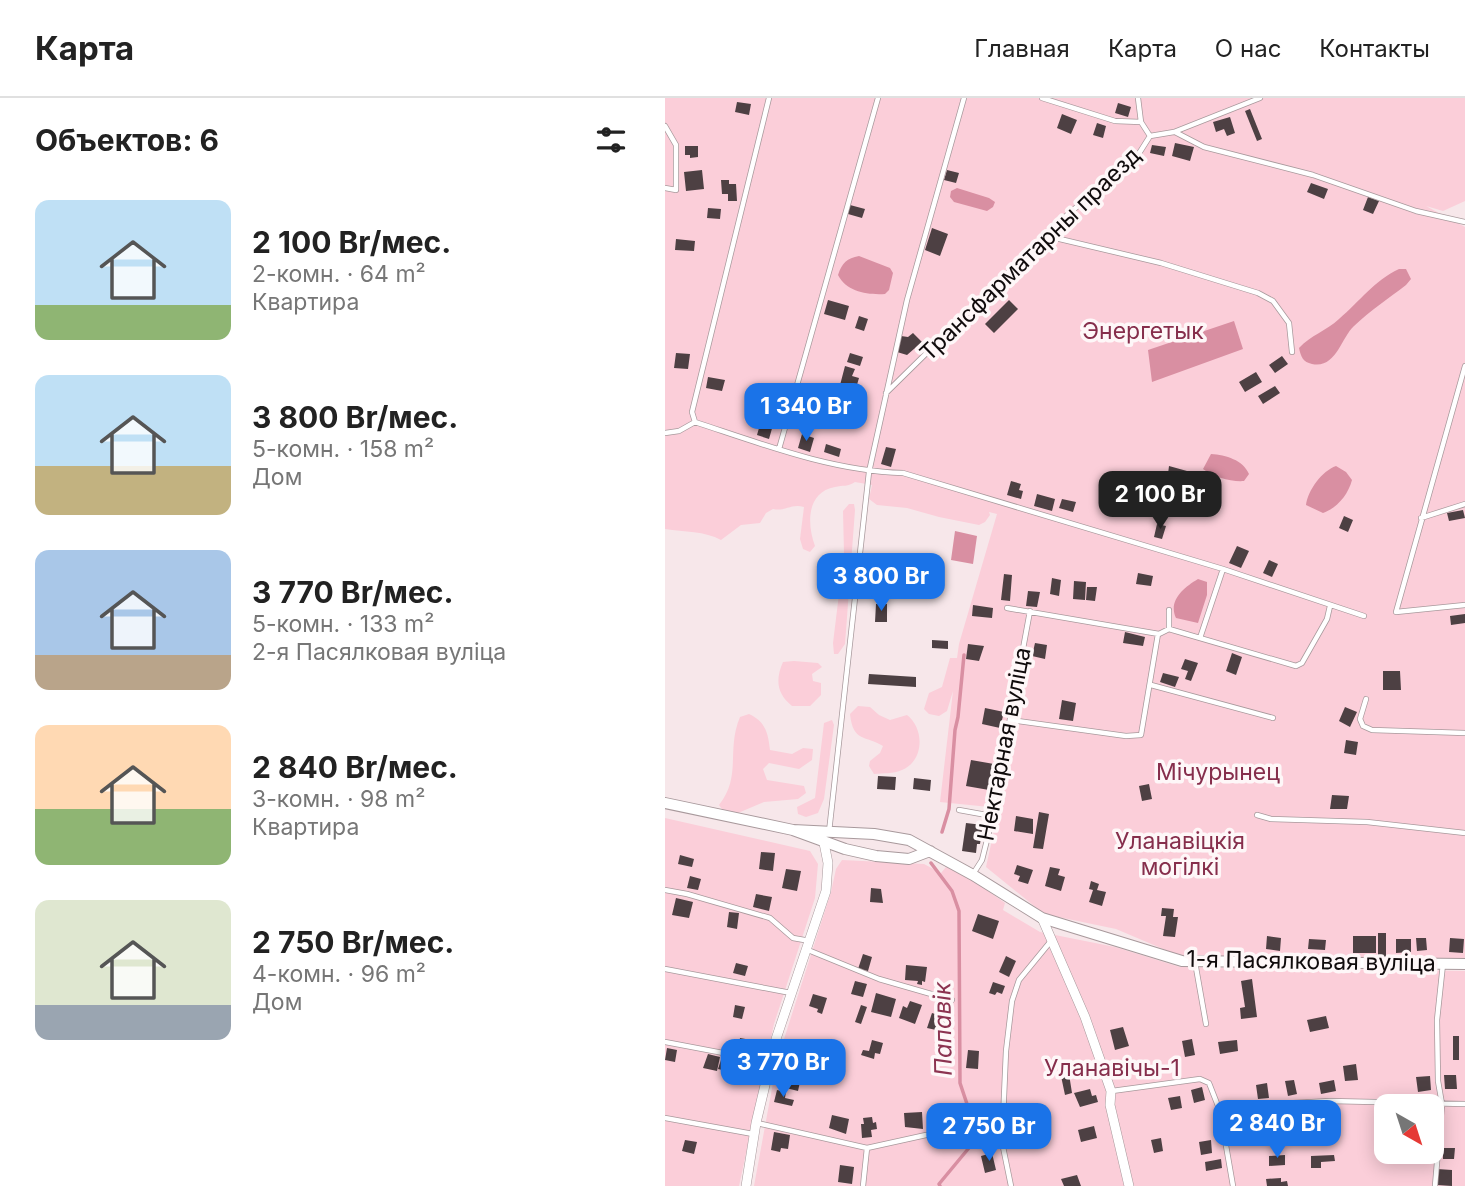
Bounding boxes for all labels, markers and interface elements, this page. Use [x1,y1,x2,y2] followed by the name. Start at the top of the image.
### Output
[35,28,134,68] text: Карта
[974,34,1070,63] text: Главная
[1108,34,1177,63] text: Карта
[1215,34,1281,63] text: О нас
[1319,34,1430,63] text: Контакты
[592,121,630,159] icon: filters
[35,122,219,158] text: Объектов: 6
[914,141,1146,367] street label: Трансфарматарны праезд
[252,224,451,260] text: 2 100 Br/мес.
[91,228,175,312] icon: home
[252,260,426,288] text: 2-комн. · 64 m²
[252,288,359,316] text: Квартира
[1082,317,1204,345] park label: Энергетык
[734,384,878,443] pin: 1 340 Br
[760,392,852,420] text: 1 340 Br
[252,399,458,435] text: 3 800 Br/мес.
[91,403,175,487] icon: home
[252,435,434,463] text: 5-комн. · 158 m²
[252,463,302,491] text: Дом
[1088,472,1232,531] pin: 2 100 Br
[1115,480,1205,508] text: 2 100 Br
[809,554,953,613] pin: 3 800 Br
[833,562,929,590] text: 3 800 Br
[252,574,454,610] text: 3 770 Br/мес.
[91,578,175,662] icon: home
[252,610,434,638] text: 5-комн. · 133 m²
[252,638,506,666] text: 2-я Пасялковая вуліца
[971,645,1037,843] street label: Нектарная вуліца
[252,749,458,785] text: 2 840 Br/мес.
[91,753,175,837] icon: home
[1156,758,1280,786] park label: Мічурынец
[252,785,425,813] text: 3-комн. · 98 m²
[252,813,359,841] text: Квартира
[1115,827,1245,881] park label: Уланавіцкія могілкі
[252,924,454,960] text: 2 750 Br/мес.
[91,928,175,1012] icon: home
[1186,945,1436,977] street label: 1-я Пасялковая вуліца
[252,960,426,988] text: 4-комн. · 96 m²
[927,981,958,1076] water label: Папавік
[252,988,302,1016] text: Дом
[711,1040,855,1099] pin: 3 770 Br
[737,1048,829,1076] text: 3 770 Br
[1044,1054,1180,1082] park label: Уланавічы-1
[1374,1094,1444,1164] north arrow
[1374,1094,1444,1164] map controls
[1205,1100,1349,1160] pin: 2 840 Br
[917,1104,1061,1163] pin: 2 750 Br
[1229,1109,1325,1137] text: 2 840 Br
[942,1112,1036,1140] text: 2 750 Br

